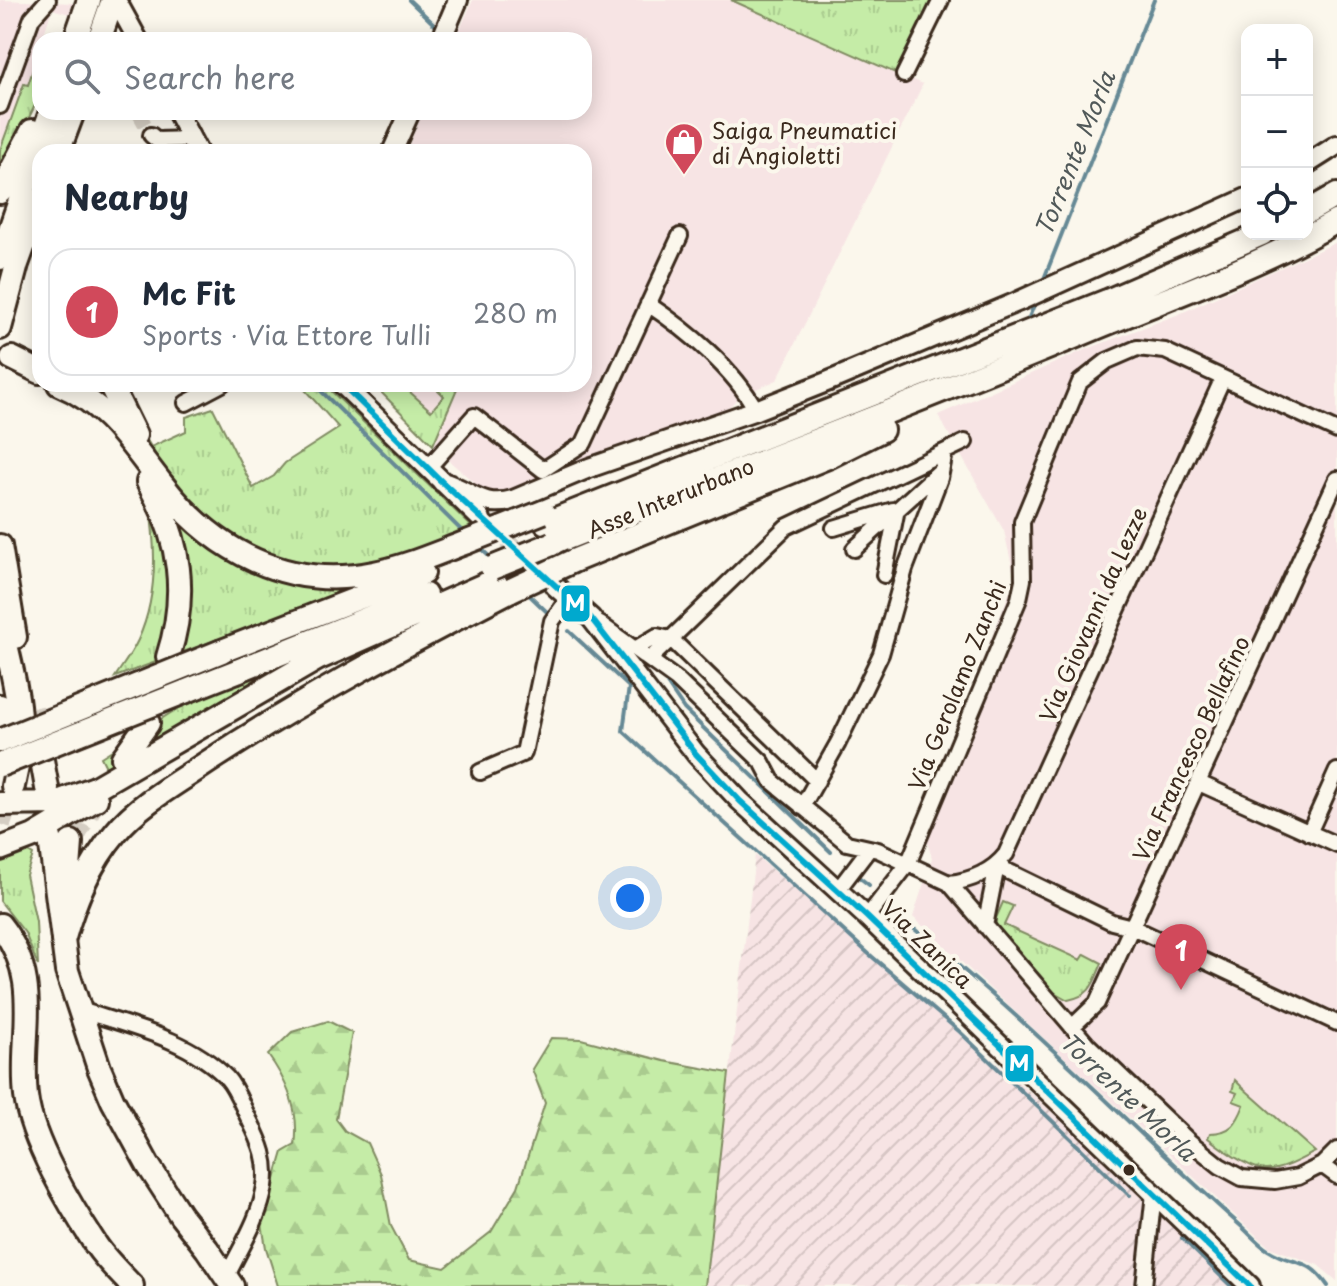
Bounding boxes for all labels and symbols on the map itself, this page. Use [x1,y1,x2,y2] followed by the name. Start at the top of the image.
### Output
[1025,64,1124,241] water label: Torrente Morla
[712,113,897,171] place label: Saiga Pneumatici di Angioletti
[663,121,705,176] shop icon: Saiga Pneumatici di Angioletti
[581,448,759,546] street label: Asse Interurbano
[1030,501,1154,727] street label: Via Giovanni da Lezze
[899,575,1013,795] street label: Via Gerolamo Zanchi
[560,584,591,623] line badge: M
[565,585,585,618] text: M
[1123,630,1257,866] street label: Via Francesco Bellafino
[610,878,650,918] your location
[875,891,981,995] street label: Via Zanica
[1155,924,1207,990] pin: 1
[1053,1023,1206,1169] water label: Torrente Morla
[1004,1044,1035,1083] line badge: M
[1009,1045,1029,1078] text: M
[1121,1162,1137,1178] unlabelled marker

